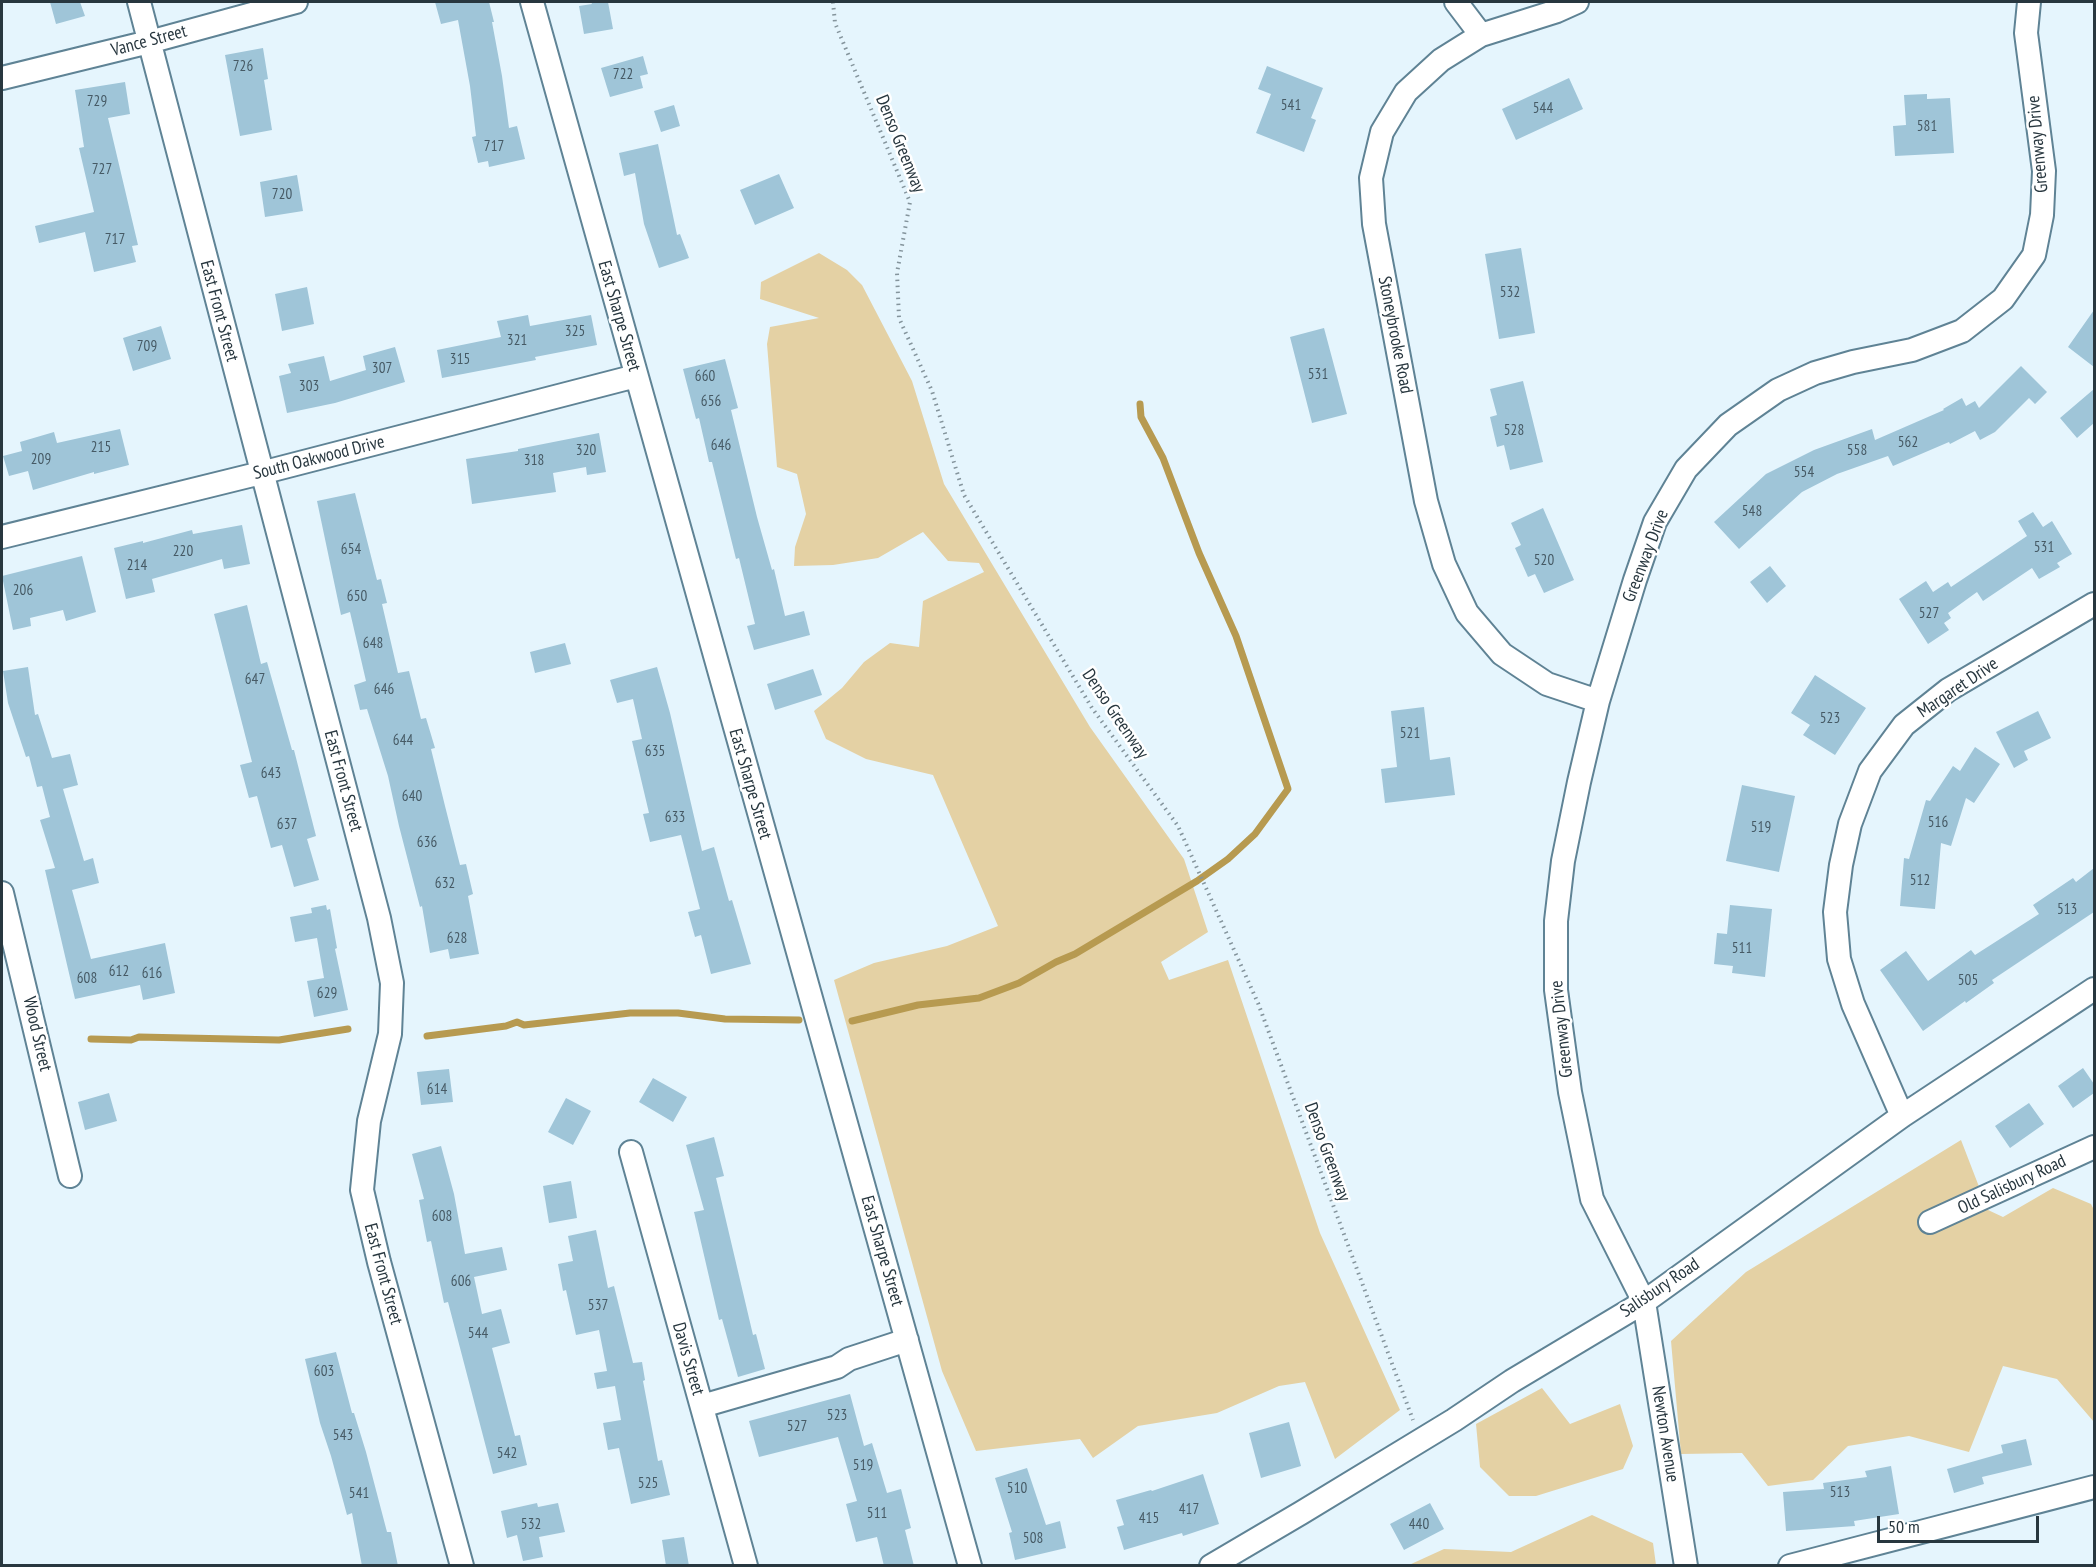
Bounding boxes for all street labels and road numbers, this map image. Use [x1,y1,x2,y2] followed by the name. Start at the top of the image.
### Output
[109,21,189,61] street label: Vance Street
[871,92,929,196] street label: Denso Greenway
[2023,94,2053,194] street label: Greenway Drive
[195,258,243,364] street label: East Front Street
[593,258,645,374] street label: East Sharpe Street
[1373,274,1417,396] street label: Stoneybrooke Road
[251,431,387,485] street label: South Oakwood Drive
[1618,507,1674,605] street label: Greenway Drive
[1914,653,2002,723] street label: Margaret Drive
[1077,665,1153,763] street label: Denso Greenway
[724,726,776,842] street label: East Sharpe Street
[319,728,367,834] street label: East Front Street
[1546,979,1578,1079] street label: Greenway Drive
[18,995,56,1073] street label: Wood Street
[1299,1100,1355,1204] street label: Denso Greenway
[1955,1151,2069,1219] street label: Old Salisbury Road
[856,1193,908,1309] street label: East Sharpe Street
[359,1221,407,1327] street label: East Front Street
[1616,1254,1704,1322] street label: Salisbury Road
[667,1320,709,1398] street label: Davis Street
[1647,1384,1683,1484] street label: Newton Avenue

